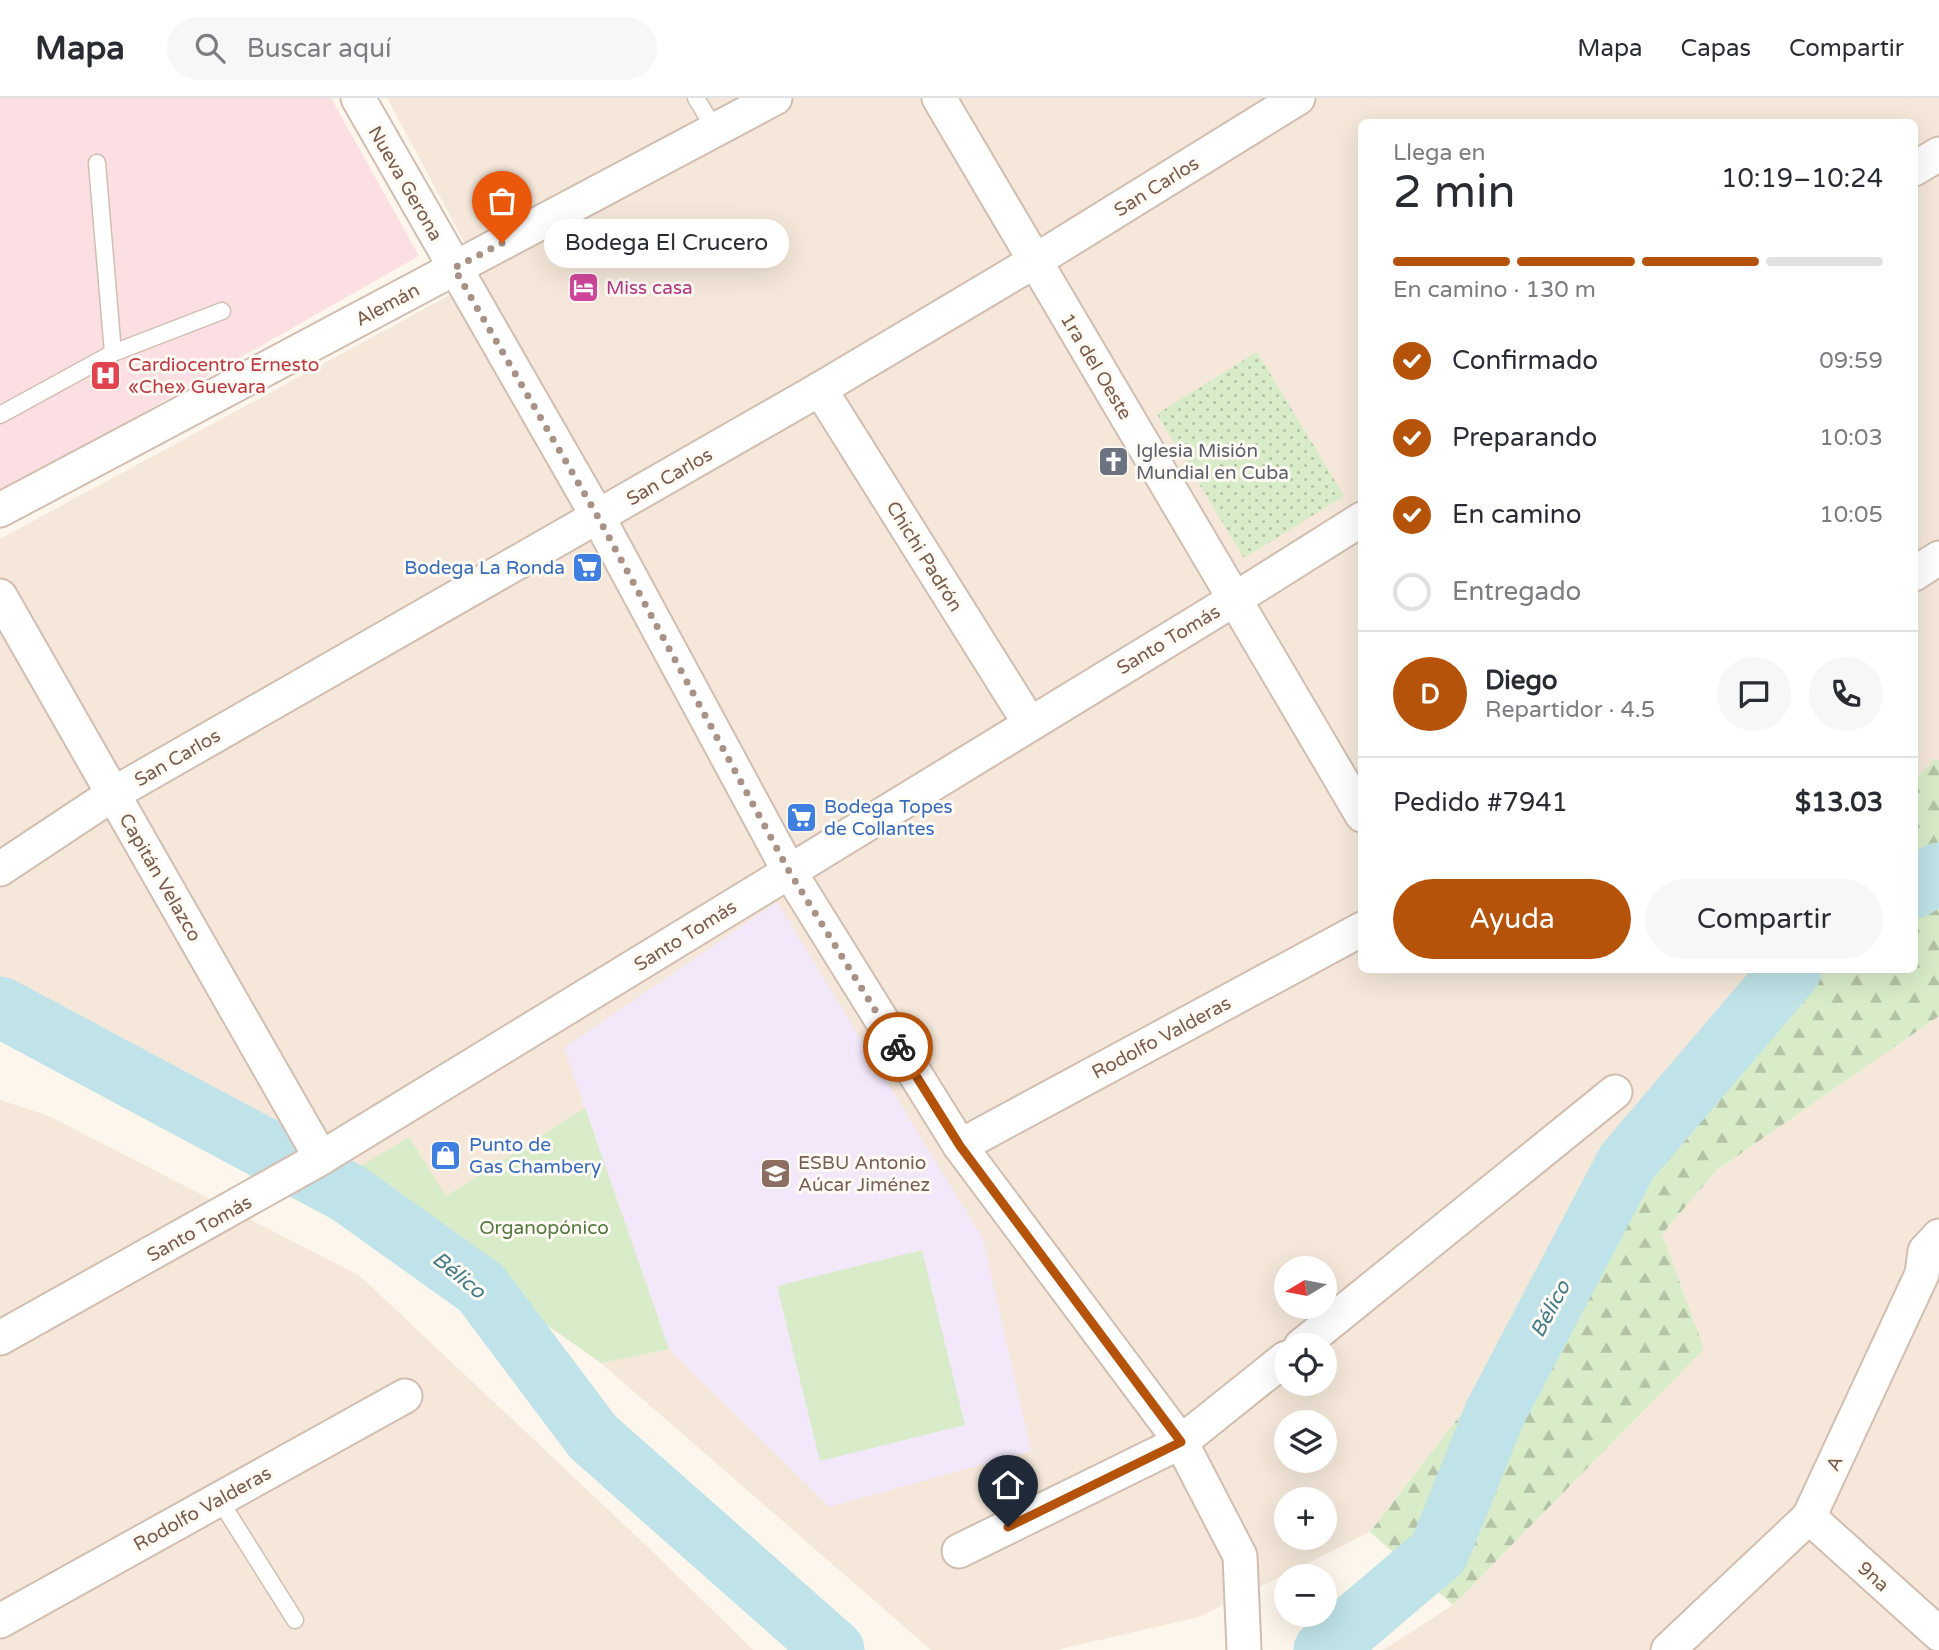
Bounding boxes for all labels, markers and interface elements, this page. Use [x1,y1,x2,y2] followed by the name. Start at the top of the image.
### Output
[167,17,657,80] search box
[35,29,125,68] text: Mapa
[191,29,229,67] icon: search
[247,33,391,64] text: Buscar aquí
[1577,34,1643,63] text: Mapa
[1681,34,1751,63] text: Capas
[1789,34,1904,63] text: Compartir
[363,122,447,245] street label: Nueva Gerona
[1393,139,1485,167] text: Llega en
[1110,152,1203,221] street label: San Carlos
[1721,163,1883,194] text: 10:19–10:24
[1393,165,1516,220] text: 2 min
[472,171,532,243] pin
[483,182,521,220] icon: bag
[544,218,789,268] callout: Bodega El Crucero
[565,229,768,257] text: Bodega El Crucero
[566,270,600,304] hotel icon: Miss casa
[1393,276,1596,304] text: En camino · 130 m
[606,277,693,299] place label: Miss casa
[352,279,423,331] street label: Alemán
[1056,309,1136,424] street label: 1ra del Oeste
[1393,342,1431,380] icon: check
[1452,345,1598,376] text: Confirmado
[1819,347,1883,375] text: 09:59
[128,354,319,398] place label: Cardiocentro Ernesto «Che» Guevara
[88,358,122,392] hospital icon: Cardiocentro Ernesto «Che» Guevara
[1393,419,1431,457] icon: check
[1452,422,1597,453] text: Preparando
[1819,424,1883,452] text: 10:03
[1136,440,1289,484] place label: Iglesia Misión Mundial en Cuba
[623,443,716,510] street label: San Carlos
[1096,444,1130,478] church icon: Iglesia Misión Mundial en Cuba
[1393,496,1431,534] icon: check
[881,497,967,616] street label: Chichi Padrón
[1452,499,1581,530] text: En camino
[1819,501,1883,529] text: 10:05
[571,550,605,584] supermarket icon: Bodega La Ronda
[404,557,565,579] place label: Bodega La Ronda
[1452,576,1581,607] text: Entregado
[1113,600,1224,679] street label: Santo Tomás
[1717,657,1791,731] button: chat
[1809,657,1883,731] button: phone
[1485,665,1558,696] text: Diego
[1420,679,1440,710] text: D
[1485,696,1655,724] text: Repartidor · 4.5
[131,724,224,791] street label: San Carlos
[1393,787,1568,818] text: Pedido #7941
[1795,787,1883,818] text: $13.03
[824,796,953,840] place label: Bodega Topes de Collantes
[784,800,818,834] supermarket icon: Bodega Topes de Collantes
[115,809,206,946] street label: Capitán Velazco
[1393,879,1631,959] button: Ayuda
[1645,879,1883,959] button: Compartir
[630,896,741,976] street label: Santo Tomás
[1088,992,1235,1084] street label: Rodolfo Valderas
[863,1012,933,1082] courier
[879,1028,917,1066] icon: bike
[469,1134,601,1178] place label: Punto de Gas Chambery
[429,1138,463,1172] shop icon: Punto de Gas Chambery
[798,1152,930,1196] place label: ESBU Antonio Aúcar Jiménez
[758,1156,792,1190] school or university icon: ESBU Antonio Aúcar Jiménez
[143,1191,256,1267] street label: Santo Tomás
[479,1217,609,1239] park label: Organopónico
[427,1247,491,1305] water label: Bélico
[1274,1256,1337,1320] north arrow
[1274,1256,1337,1627] map controls
[1525,1275,1576,1342] water label: Bélico
[1274,1333,1337,1396] button: locate
[1274,1410,1337,1473] button: layers
[1822,1452,1848,1475] street label: A
[978,1455,1038,1527] pin
[130,1462,275,1556] street label: Rodolfo Valderas
[989,1466,1027,1504] icon: home
[1274,1487,1337,1550] button: +
[1853,1557,1893,1596] street label: 9na
[1274,1564,1337,1627] button: −

